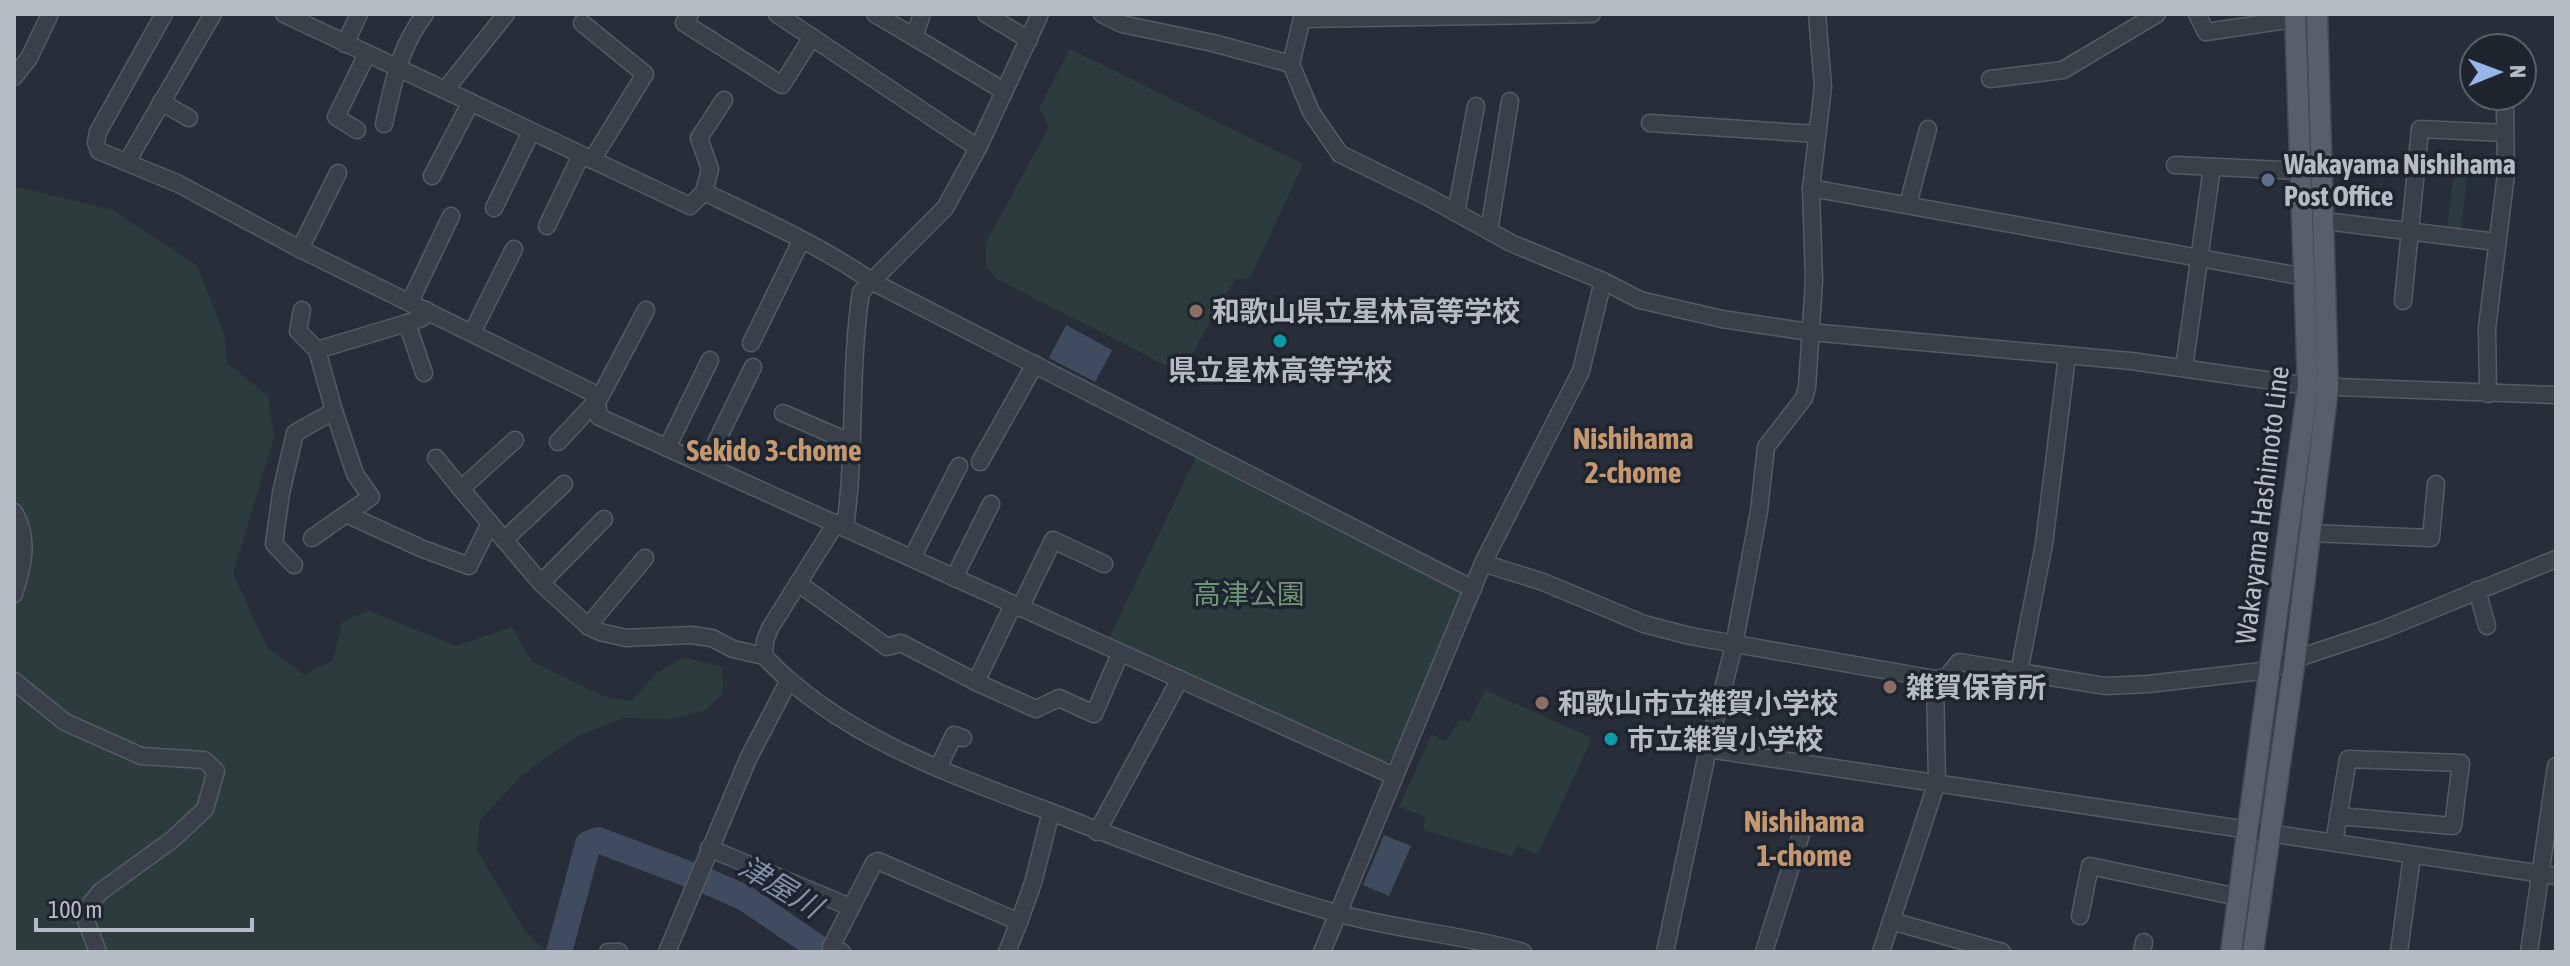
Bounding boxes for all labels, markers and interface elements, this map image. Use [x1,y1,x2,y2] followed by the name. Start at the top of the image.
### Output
[2458,32,2538,112] north arrow
[2505,65,2531,78] text: N
[2283,148,2516,212] place label: Wakayama Nishihama Post Office
[2259,171,2277,189] marker: Wakayama Nishihama Post Office
[1212,295,1520,327] place label: 和歌山県立星林高等学校
[1187,302,1205,320] marker: 和歌山県立星林高等学校
[1271,332,1289,350] marker: 県立星林高等学校
[1168,354,1392,386] place label: 県立星林高等学校
[2229,364,2295,646] street label: Wakayama Hashimoto Line
[1573,421,1693,489] district label: Nishihama 2-chome
[686,433,862,467] district label: Sekido 3-chome
[1193,578,1305,610] park label: 高津公園
[1906,671,2046,703] place label: 雑賀保育所
[1881,678,1899,696] marker: 雑賀保育所
[1558,687,1838,719] place label: 和歌山市立雑賀小学校
[1533,694,1551,712] marker: 和歌山市立雑賀小学校
[1627,723,1823,755] place label: 市立雑賀小学校
[1602,730,1620,748] marker: 市立雑賀小学校
[1744,804,1864,872] district label: Nishihama 1-chome
[733,848,830,925] water label: 津屋川
[36,882,252,932] scale bar
[48,896,102,923] text: 100 m

